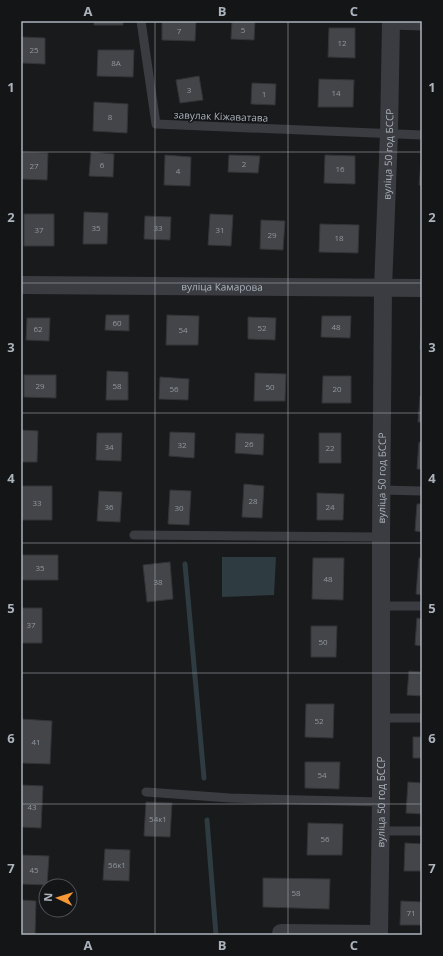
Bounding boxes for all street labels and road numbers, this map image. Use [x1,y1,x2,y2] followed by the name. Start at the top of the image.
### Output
[173,107,269,125] street label: завулак Кіжаватава
[379,109,396,200] street label: вуліца 50 год БССР
[181,279,263,294] street label: вуліца Камарова
[374,432,389,524] street label: вуліца 50 год БССР
[373,757,388,848] street label: вуліца 50 год БССР

